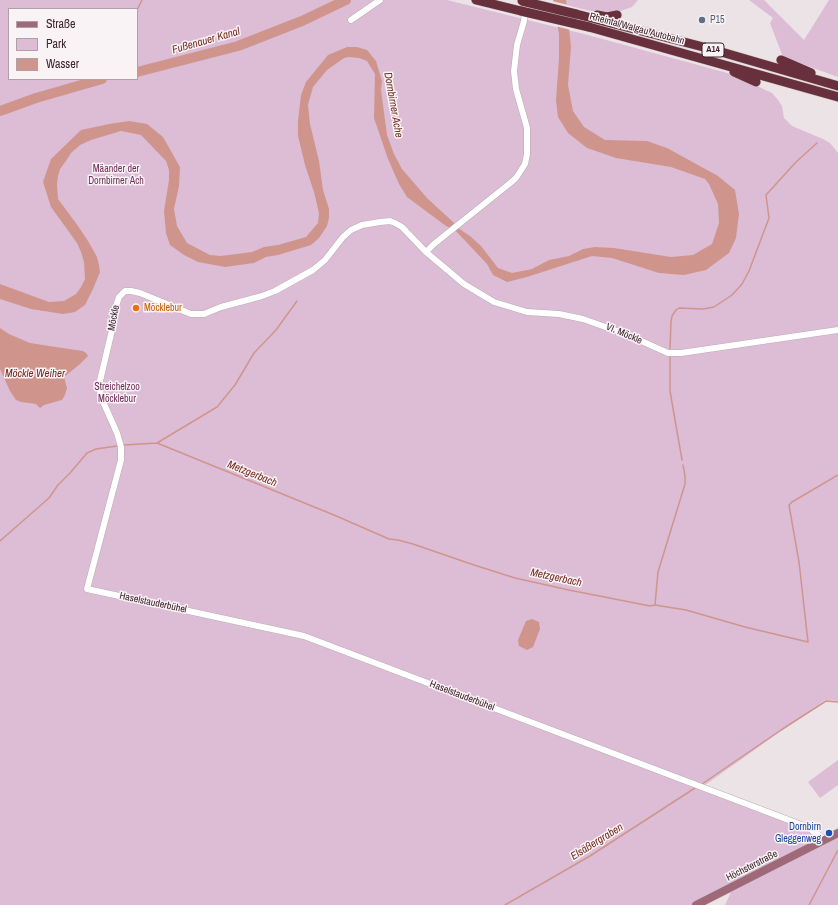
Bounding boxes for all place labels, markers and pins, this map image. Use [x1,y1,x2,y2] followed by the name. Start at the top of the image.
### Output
[710,14,725,26] place label: P15
[697,15,707,25] marker: P15
[144,302,182,314] place label: Möcklebur
[131,303,141,313] marker: Möcklebur
[775,821,821,844] place label: Dornbirn Gleggenweg
[824,828,834,838] marker: Dornbirn Gleggenweg

